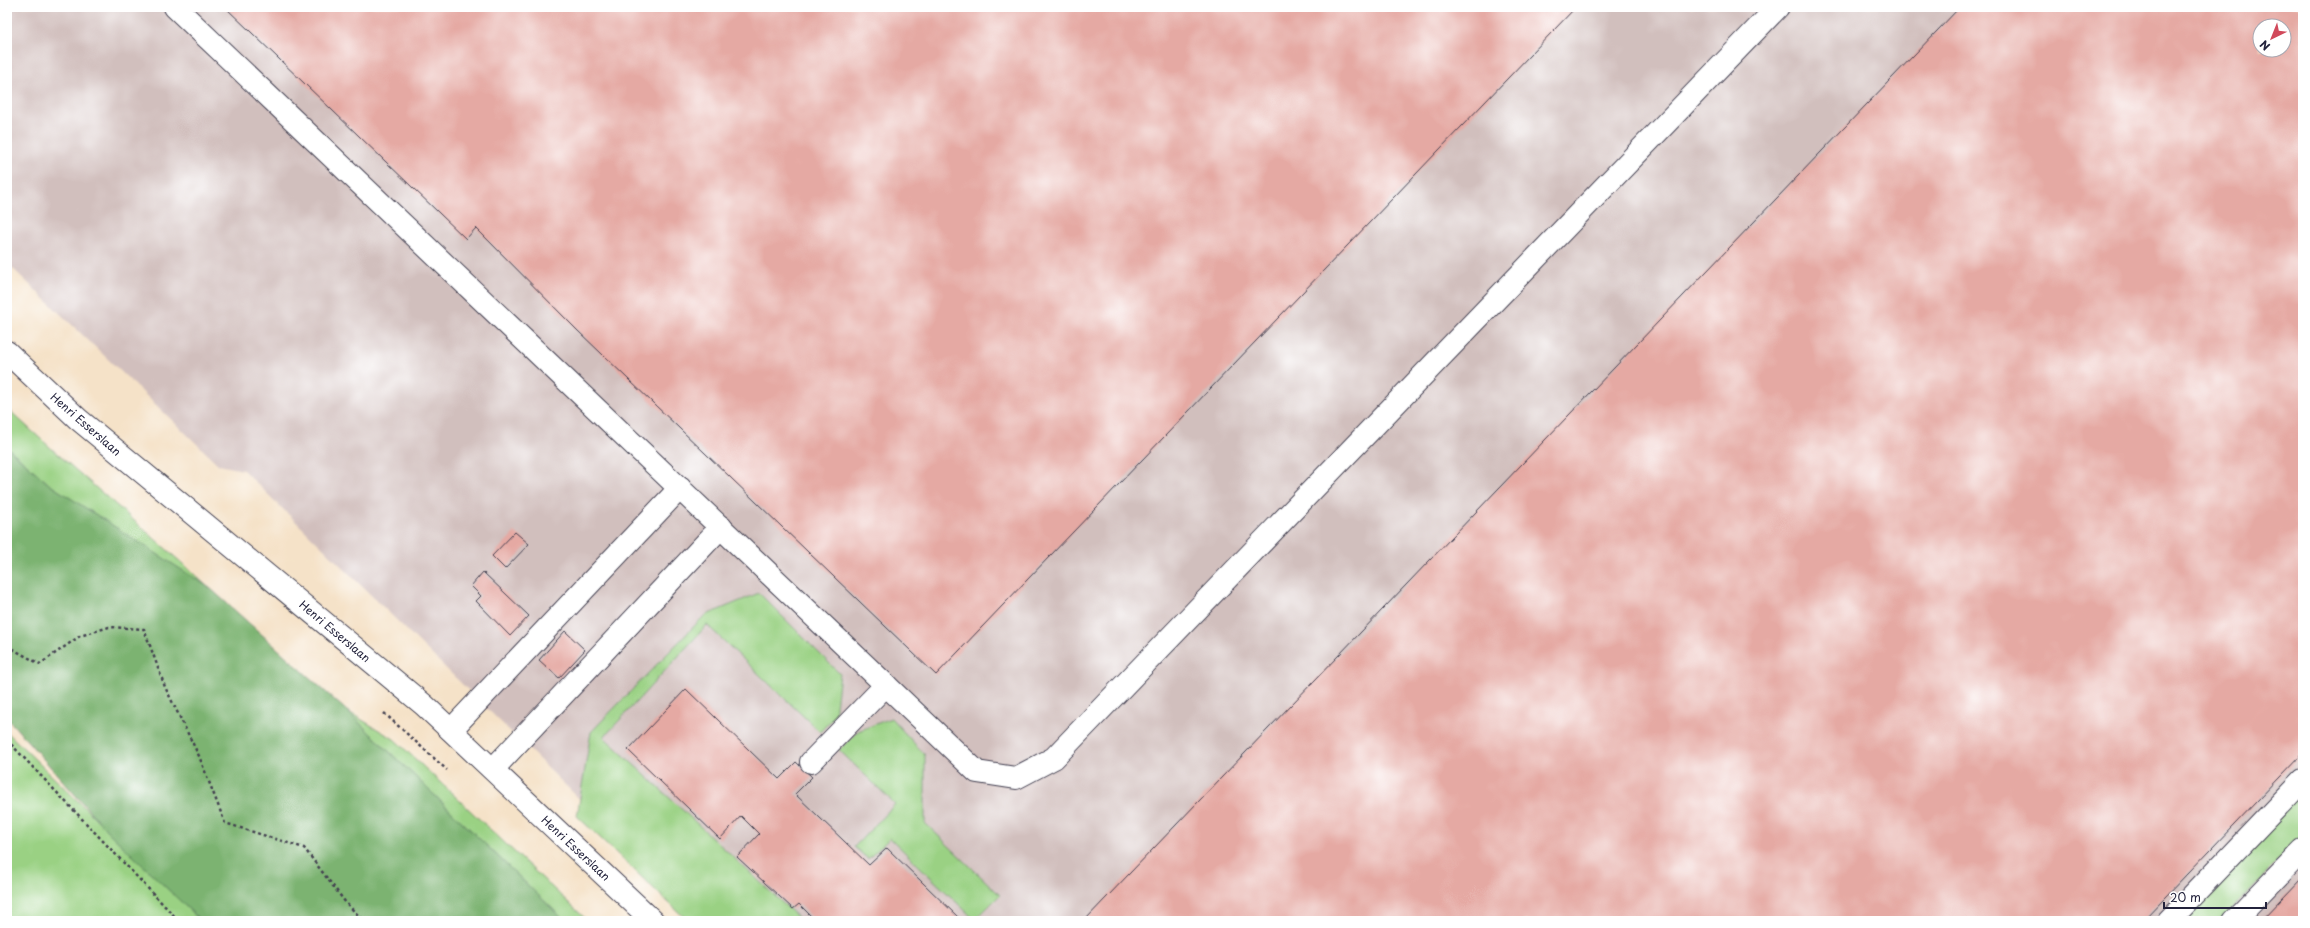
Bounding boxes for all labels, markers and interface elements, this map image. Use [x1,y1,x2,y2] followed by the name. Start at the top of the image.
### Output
[2252,18,2292,58] north arrow
[2256,36,2274,55] text: N
[47,388,125,460] street label: Henri Esserslaan
[296,596,374,666] street label: Henri Esserslaan
[538,812,614,884] street label: Henri Esserslaan
[2164,884,2266,910] scale bar
[2170,888,2201,906] text: 20 m

